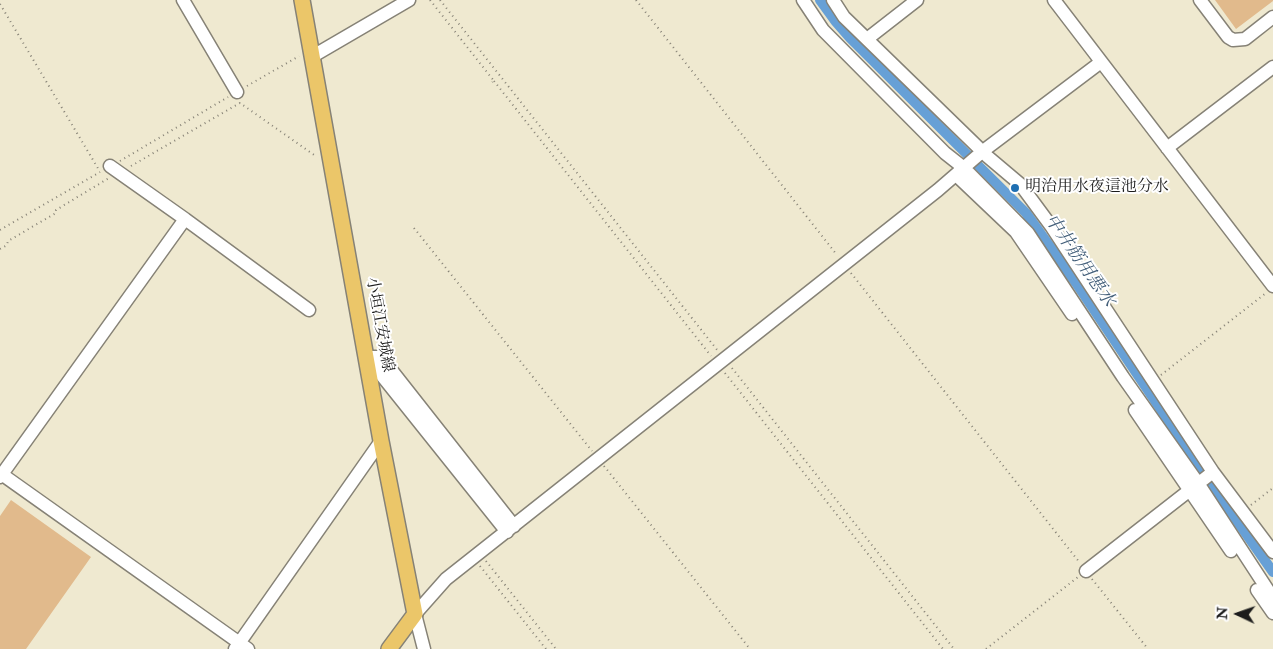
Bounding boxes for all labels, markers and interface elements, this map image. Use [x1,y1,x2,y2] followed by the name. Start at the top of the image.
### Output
[1025,178,1169,198] place label: 明治用水夜這池分水
[1009,182,1021,194] marker: 明治用水夜這池分水
[1039,211,1119,311] water label: 中井筋用悪水
[361,276,397,374] street label: 小垣江安城線
[1213,589,1263,639] north arrow
[1214,606,1231,620] text: N

